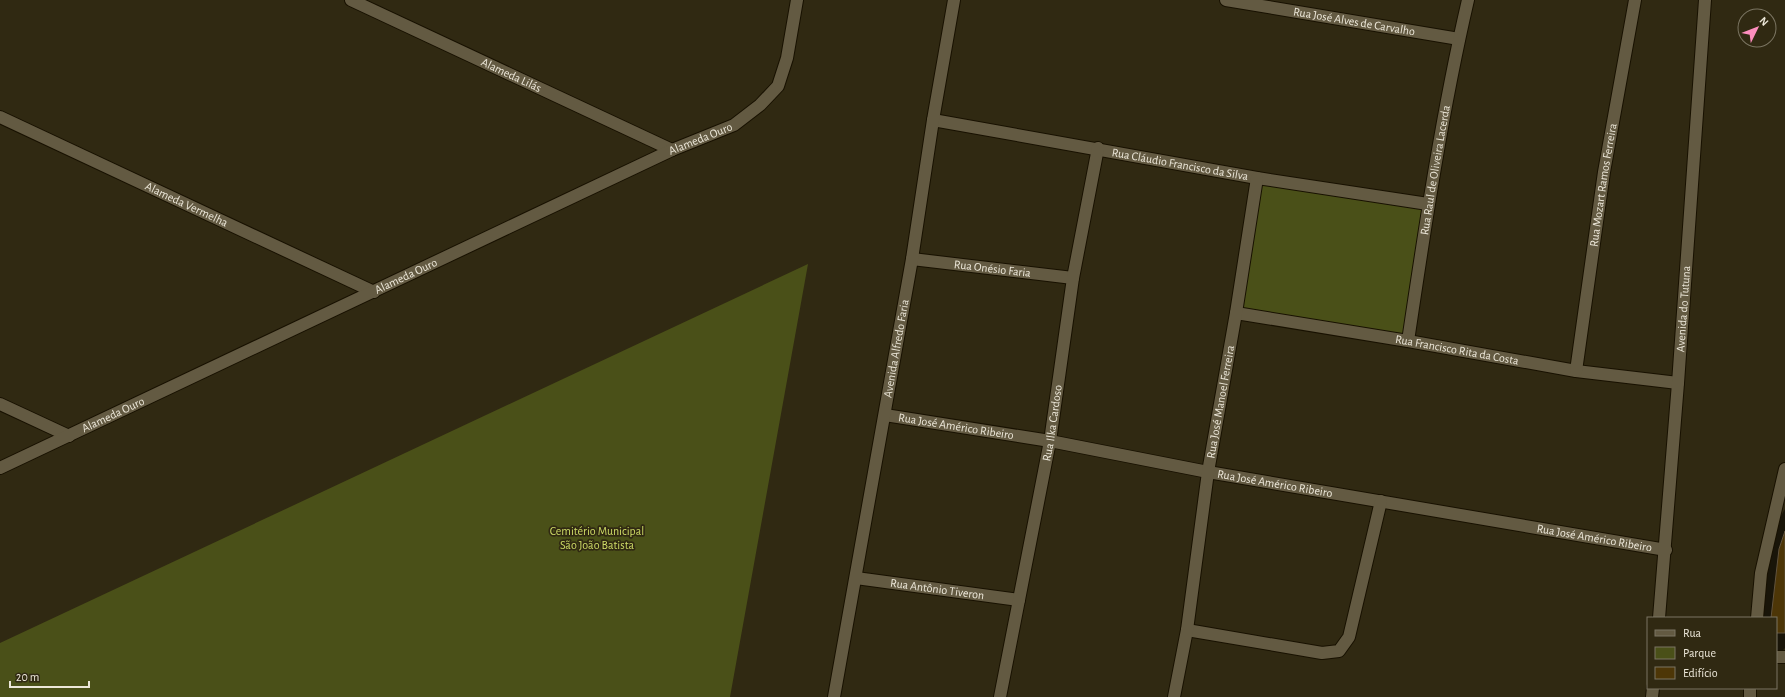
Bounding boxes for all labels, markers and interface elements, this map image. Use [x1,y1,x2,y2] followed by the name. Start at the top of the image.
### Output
[1292,5,1416,38] street label: Rua José Alves de Carvalho
[1737,8,1777,48] north arrow
[1757,15,1771,28] text: N
[479,56,543,94] street label: Alameda Lilás
[1418,104,1452,236] street label: Rua Raul de Oliveira Lacerda
[667,120,734,157] street label: Alameda Ouro
[1588,122,1619,247] street label: Rua Mozart Ramos Ferreira
[1111,146,1250,182] street label: Rua Cláudio Francisco da Silva
[143,180,230,229] street label: Alameda Vermelha
[373,256,439,296] street label: Alameda Ouro
[953,258,1032,279] street label: Rua Onésio Faria
[1674,265,1692,353] street label: Avenida do Tutuna
[881,298,911,399] street label: Avenida Alfredo Faria
[1394,333,1520,367] street label: Rua Francisco Rita da Costa
[1205,344,1236,459] street label: Rua José Manoel Ferreira
[1040,384,1064,462] street label: Rua Ilka Cardoso
[80,395,146,434] street label: Alameda Ouro
[898,411,1015,441] street label: Rua José Américo Ribeiro
[1216,468,1334,499] street label: Rua José Américo Ribeiro
[1536,522,1653,554] street label: Rua José Américo Ribeiro
[550,525,644,551] park label: Cemitério Municipal São João Batista
[890,577,985,601] street label: Rua Antônio Tiveron
[1647,617,1777,689] legend
[1683,627,1702,639] text: Rua
[1683,647,1716,659] text: Parque
[10,663,89,689] scale bar
[1683,667,1718,679] text: Edifício
[16,671,39,683] text: 20 m

